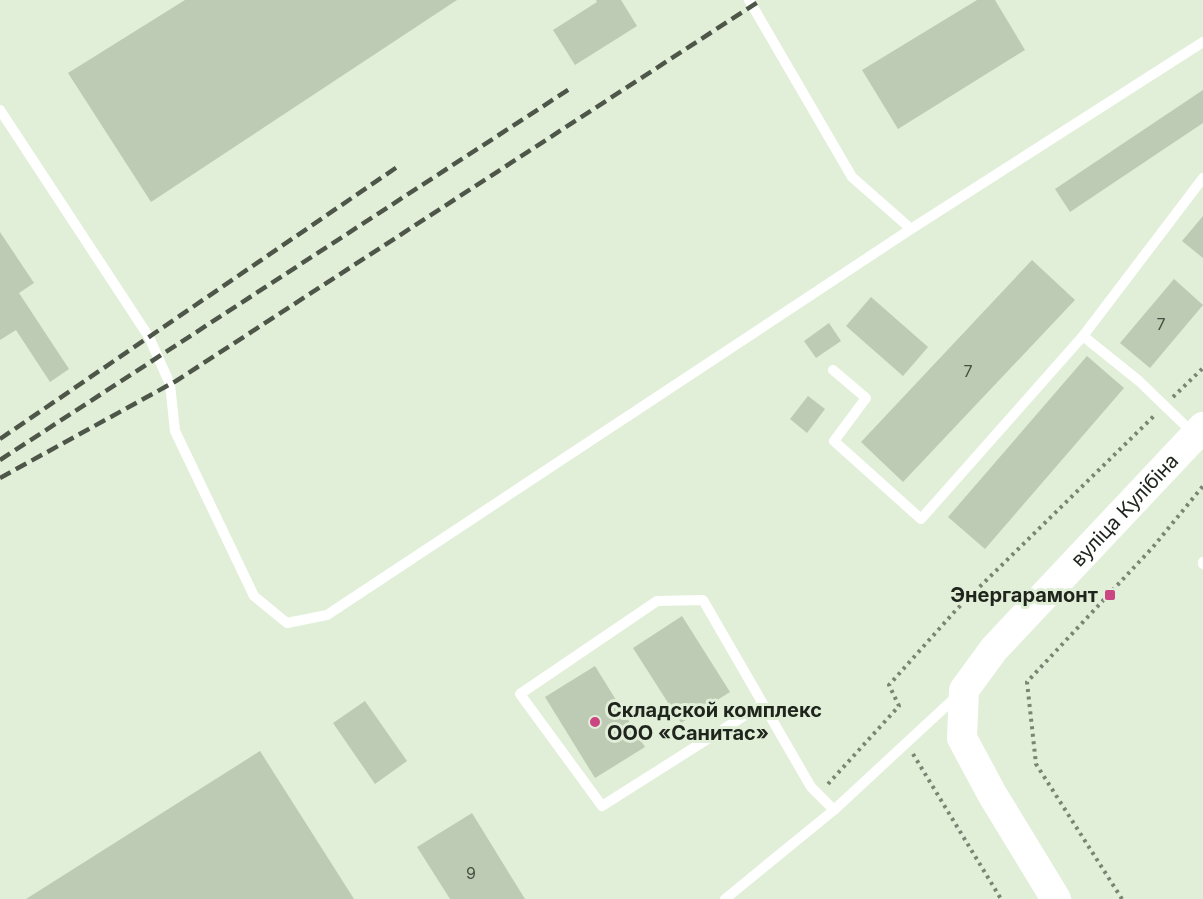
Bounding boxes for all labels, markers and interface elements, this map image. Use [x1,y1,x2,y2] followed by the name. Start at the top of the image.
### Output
[1156,314,1166,334] house number: 7
[963,361,973,381] house number: 7
[1066,449,1183,572] street label: вуліца Кулібіна
[950,583,1098,607] place label: Энергарамонт
[1103,588,1117,602] marker: Энергарамонт
[607,698,822,745] place label: Складской комплекс ООО «Санитас»
[588,715,602,729] marker: Складской комплекс ООО «Санитас»
[466,863,476,883] house number: 9

